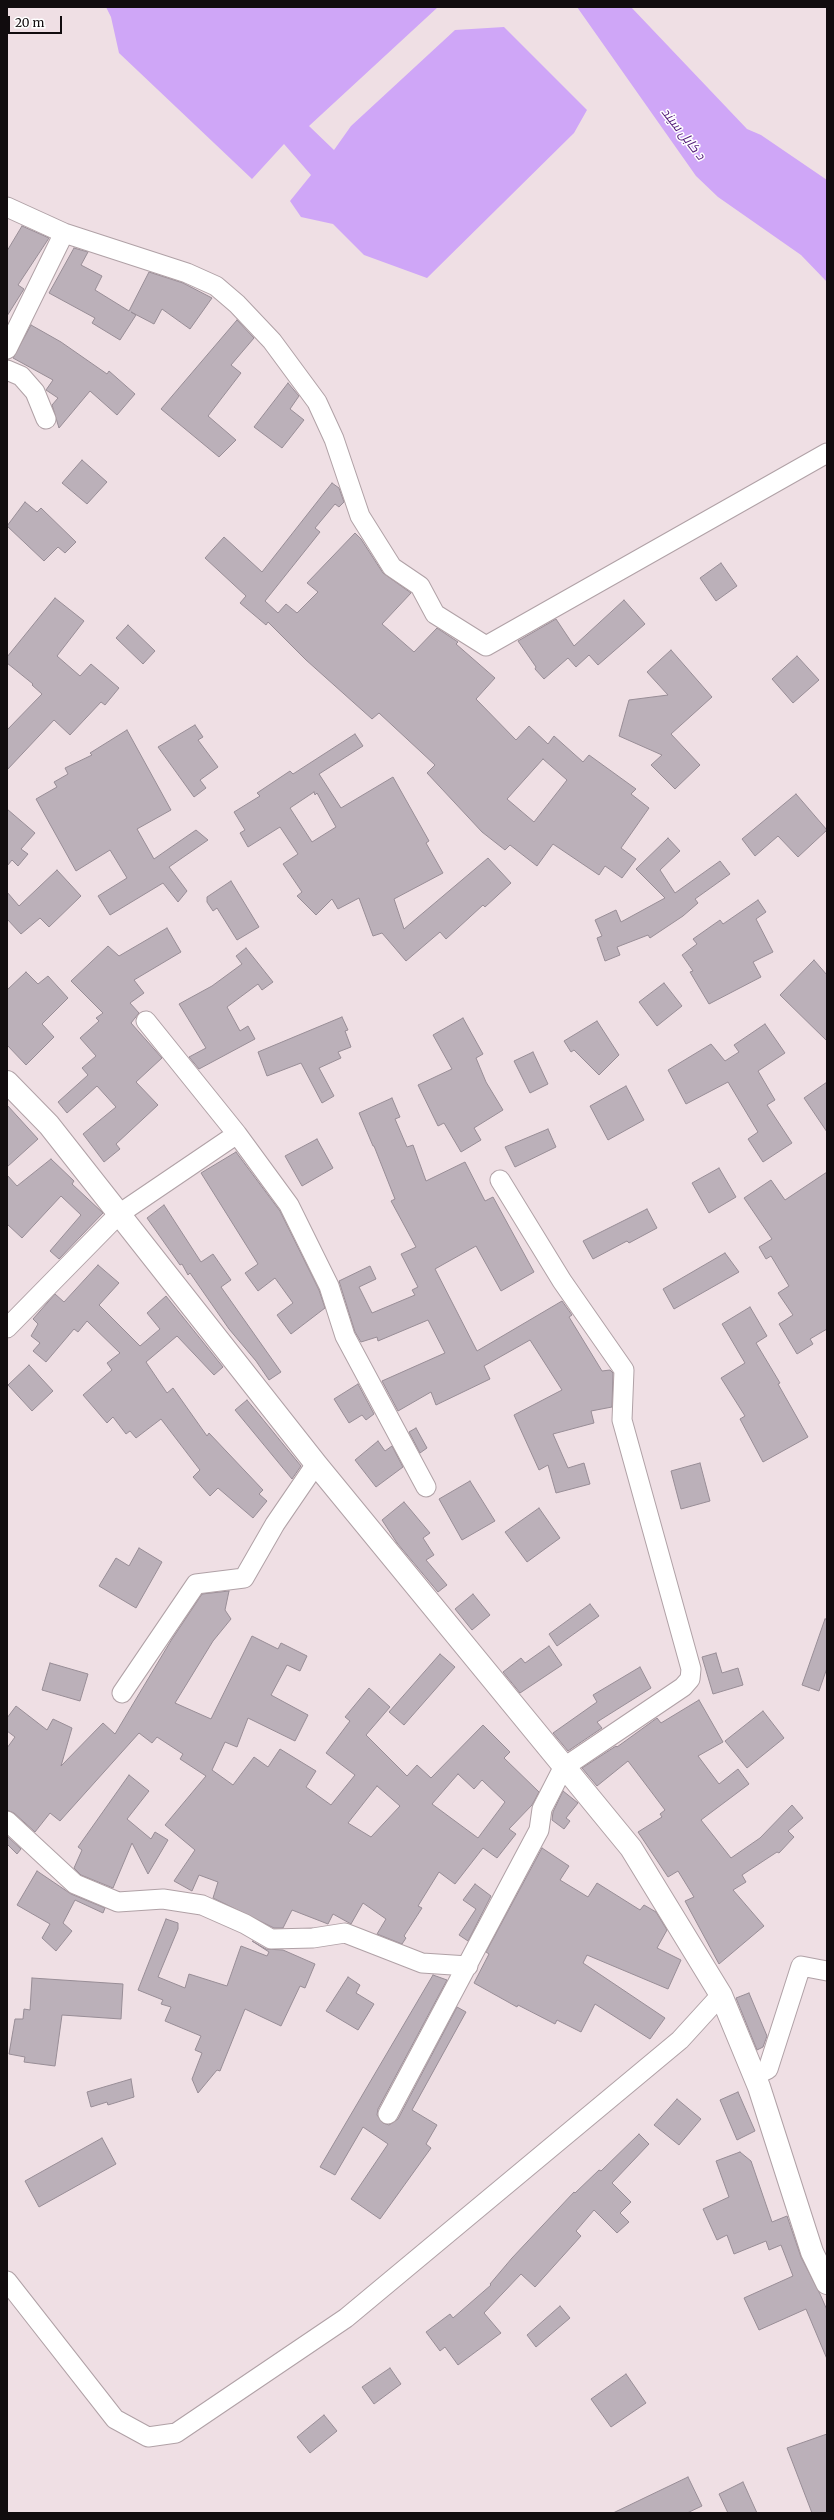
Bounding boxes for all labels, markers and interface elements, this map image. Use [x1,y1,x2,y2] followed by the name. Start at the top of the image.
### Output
[10,8,64,34] scale bar
[15,15,44,30] text: 20 m
[658,105,708,163] water label: د کابل سيند

